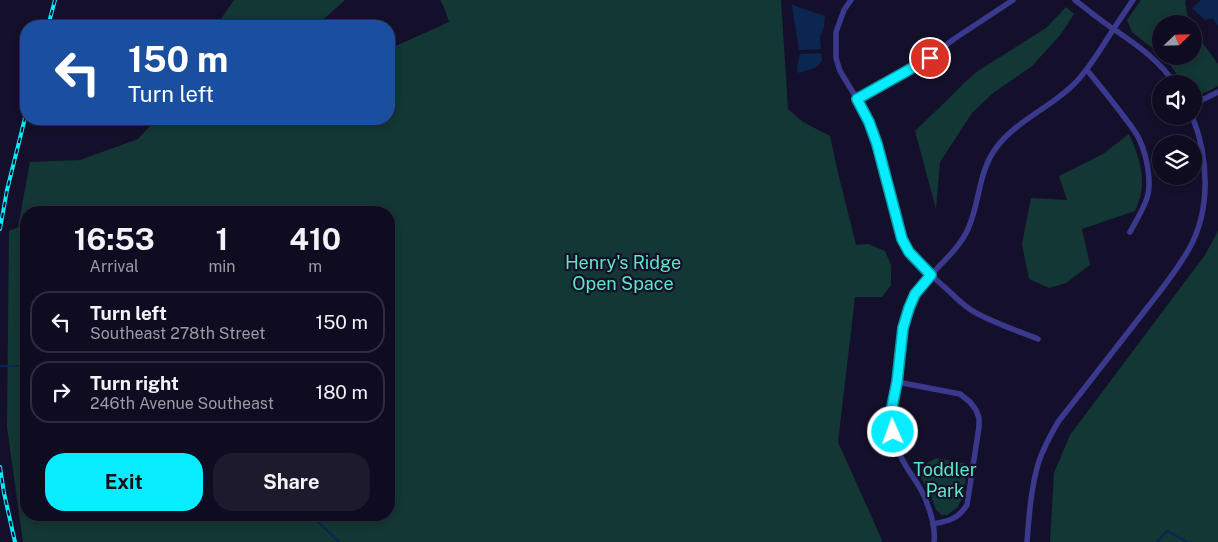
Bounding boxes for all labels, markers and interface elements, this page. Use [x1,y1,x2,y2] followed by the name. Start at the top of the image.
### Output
[1152,15,1202,65] north arrow
[1152,15,1202,185] map controls
[909,37,951,79] pin
[128,39,228,80] text: 150 m
[45,40,110,105] icon: left
[916,44,944,72] icon: arrive
[1152,75,1202,125] button: sound
[128,81,214,107] text: Turn left
[1152,135,1202,185] button: layers
[74,221,155,257] text: 16:53
[216,221,228,257] text: 1
[289,221,341,257] text: 410
[565,252,681,294] park label: Henry's Ridge Open Space
[90,257,139,276] text: Arrival
[208,257,236,276] text: min
[308,257,322,276] text: m
[90,302,167,324] text: Turn left
[47,308,75,336] icon: left
[315,311,368,333] text: 150 m
[90,324,265,343] text: Southeast 278th Street
[90,372,179,394] text: Turn right
[47,378,75,406] icon: right
[315,381,368,403] text: 180 m
[90,394,274,413] text: 246th Avenue Southeast
[866,405,918,457] position arrow
[45,453,203,511] button: Exit
[213,453,370,511] button: Share
[913,459,977,501] park label: Toddler Park

